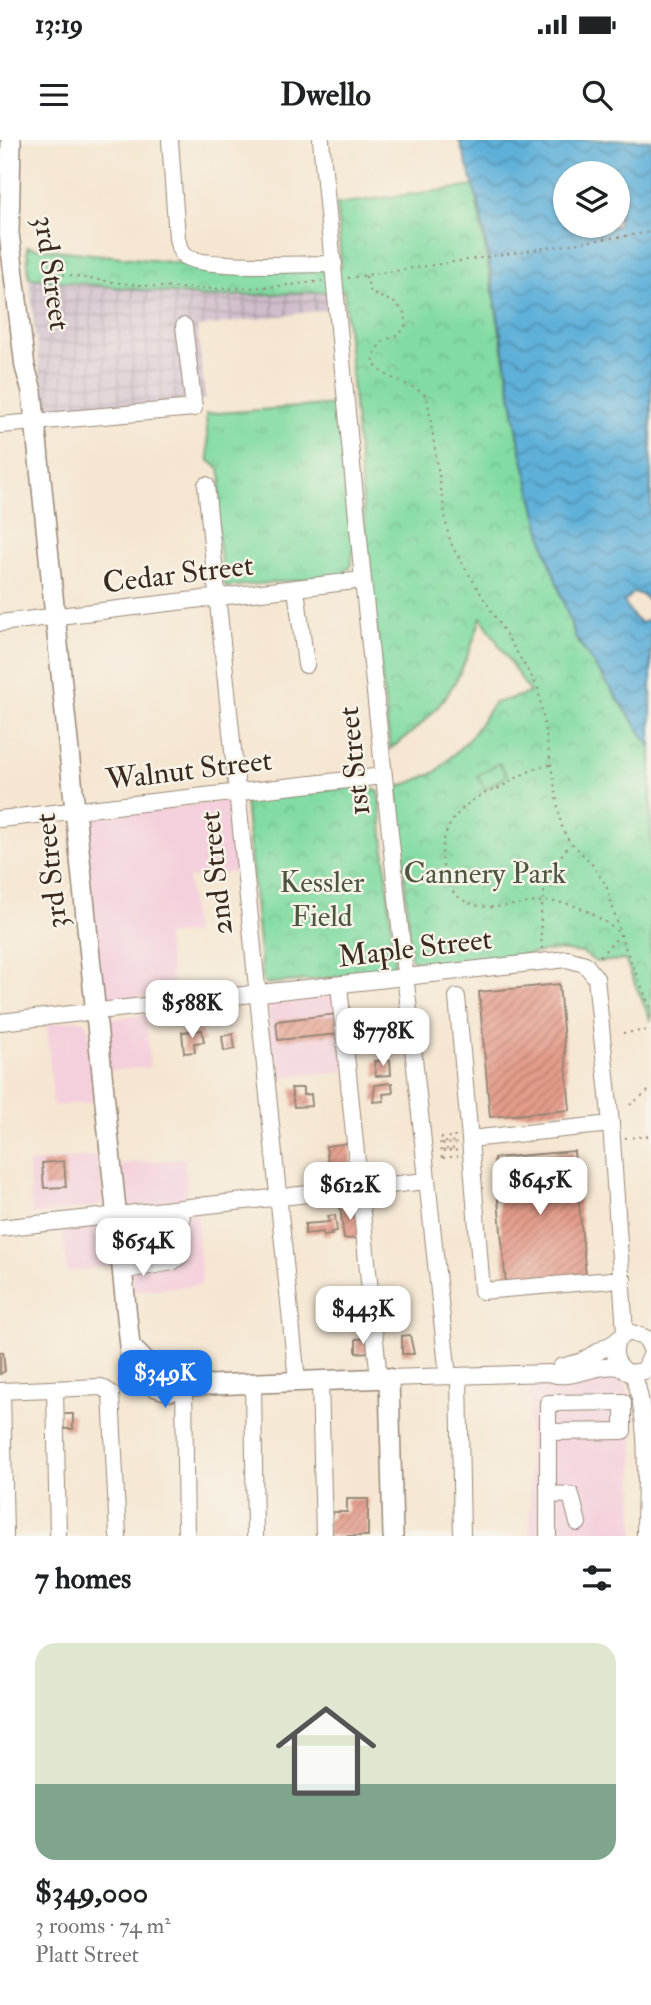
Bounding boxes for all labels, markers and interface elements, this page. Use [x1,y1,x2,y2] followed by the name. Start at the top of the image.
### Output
[35,9,83,41] text: 13:19
[280,75,371,115] text: Dwello
[35,76,73,114] icon: menu
[578,76,616,114] icon: search
[553,161,630,238] map controls
[553,161,630,238] button: layers
[26,213,78,333] street label: 3rd Street
[101,546,256,602] street label: Cedar Street
[330,704,378,817] street label: 1st Street
[103,741,274,799] street label: Walnut Street
[191,809,241,937] street label: 2nd Street
[27,811,75,931] street label: 3rd Street
[404,855,566,892] park label: Cannery Park
[280,864,364,935] park label: Kessler Field
[336,920,494,976] street label: Maple Street
[143,981,241,1040] pin: $588K
[162,988,222,1017] text: $588K
[334,1009,432,1068] pin: $778K
[352,1016,414,1045] text: $778K
[491,1158,589,1217] pin: $645K
[301,1163,399,1222] pin: $612K
[508,1165,572,1194] text: $645K
[320,1170,380,1199] text: $612K
[94,1218,192,1278] pin: $654K
[112,1226,174,1255] text: $654K
[314,1286,412,1346] pin: $443K
[332,1294,394,1323] text: $443K
[116,1350,214,1410] pin: $349K
[134,1358,196,1387] text: $349K
[578,1559,616,1597] icon: filters
[35,1560,131,1597] text: 7 homes
[263,1688,389,1814] icon: home
[35,1874,148,1911] text: $349,000
[35,1911,171,1940] text: 3 rooms · 74 m²
[35,1940,139,1969] text: Platt Street

